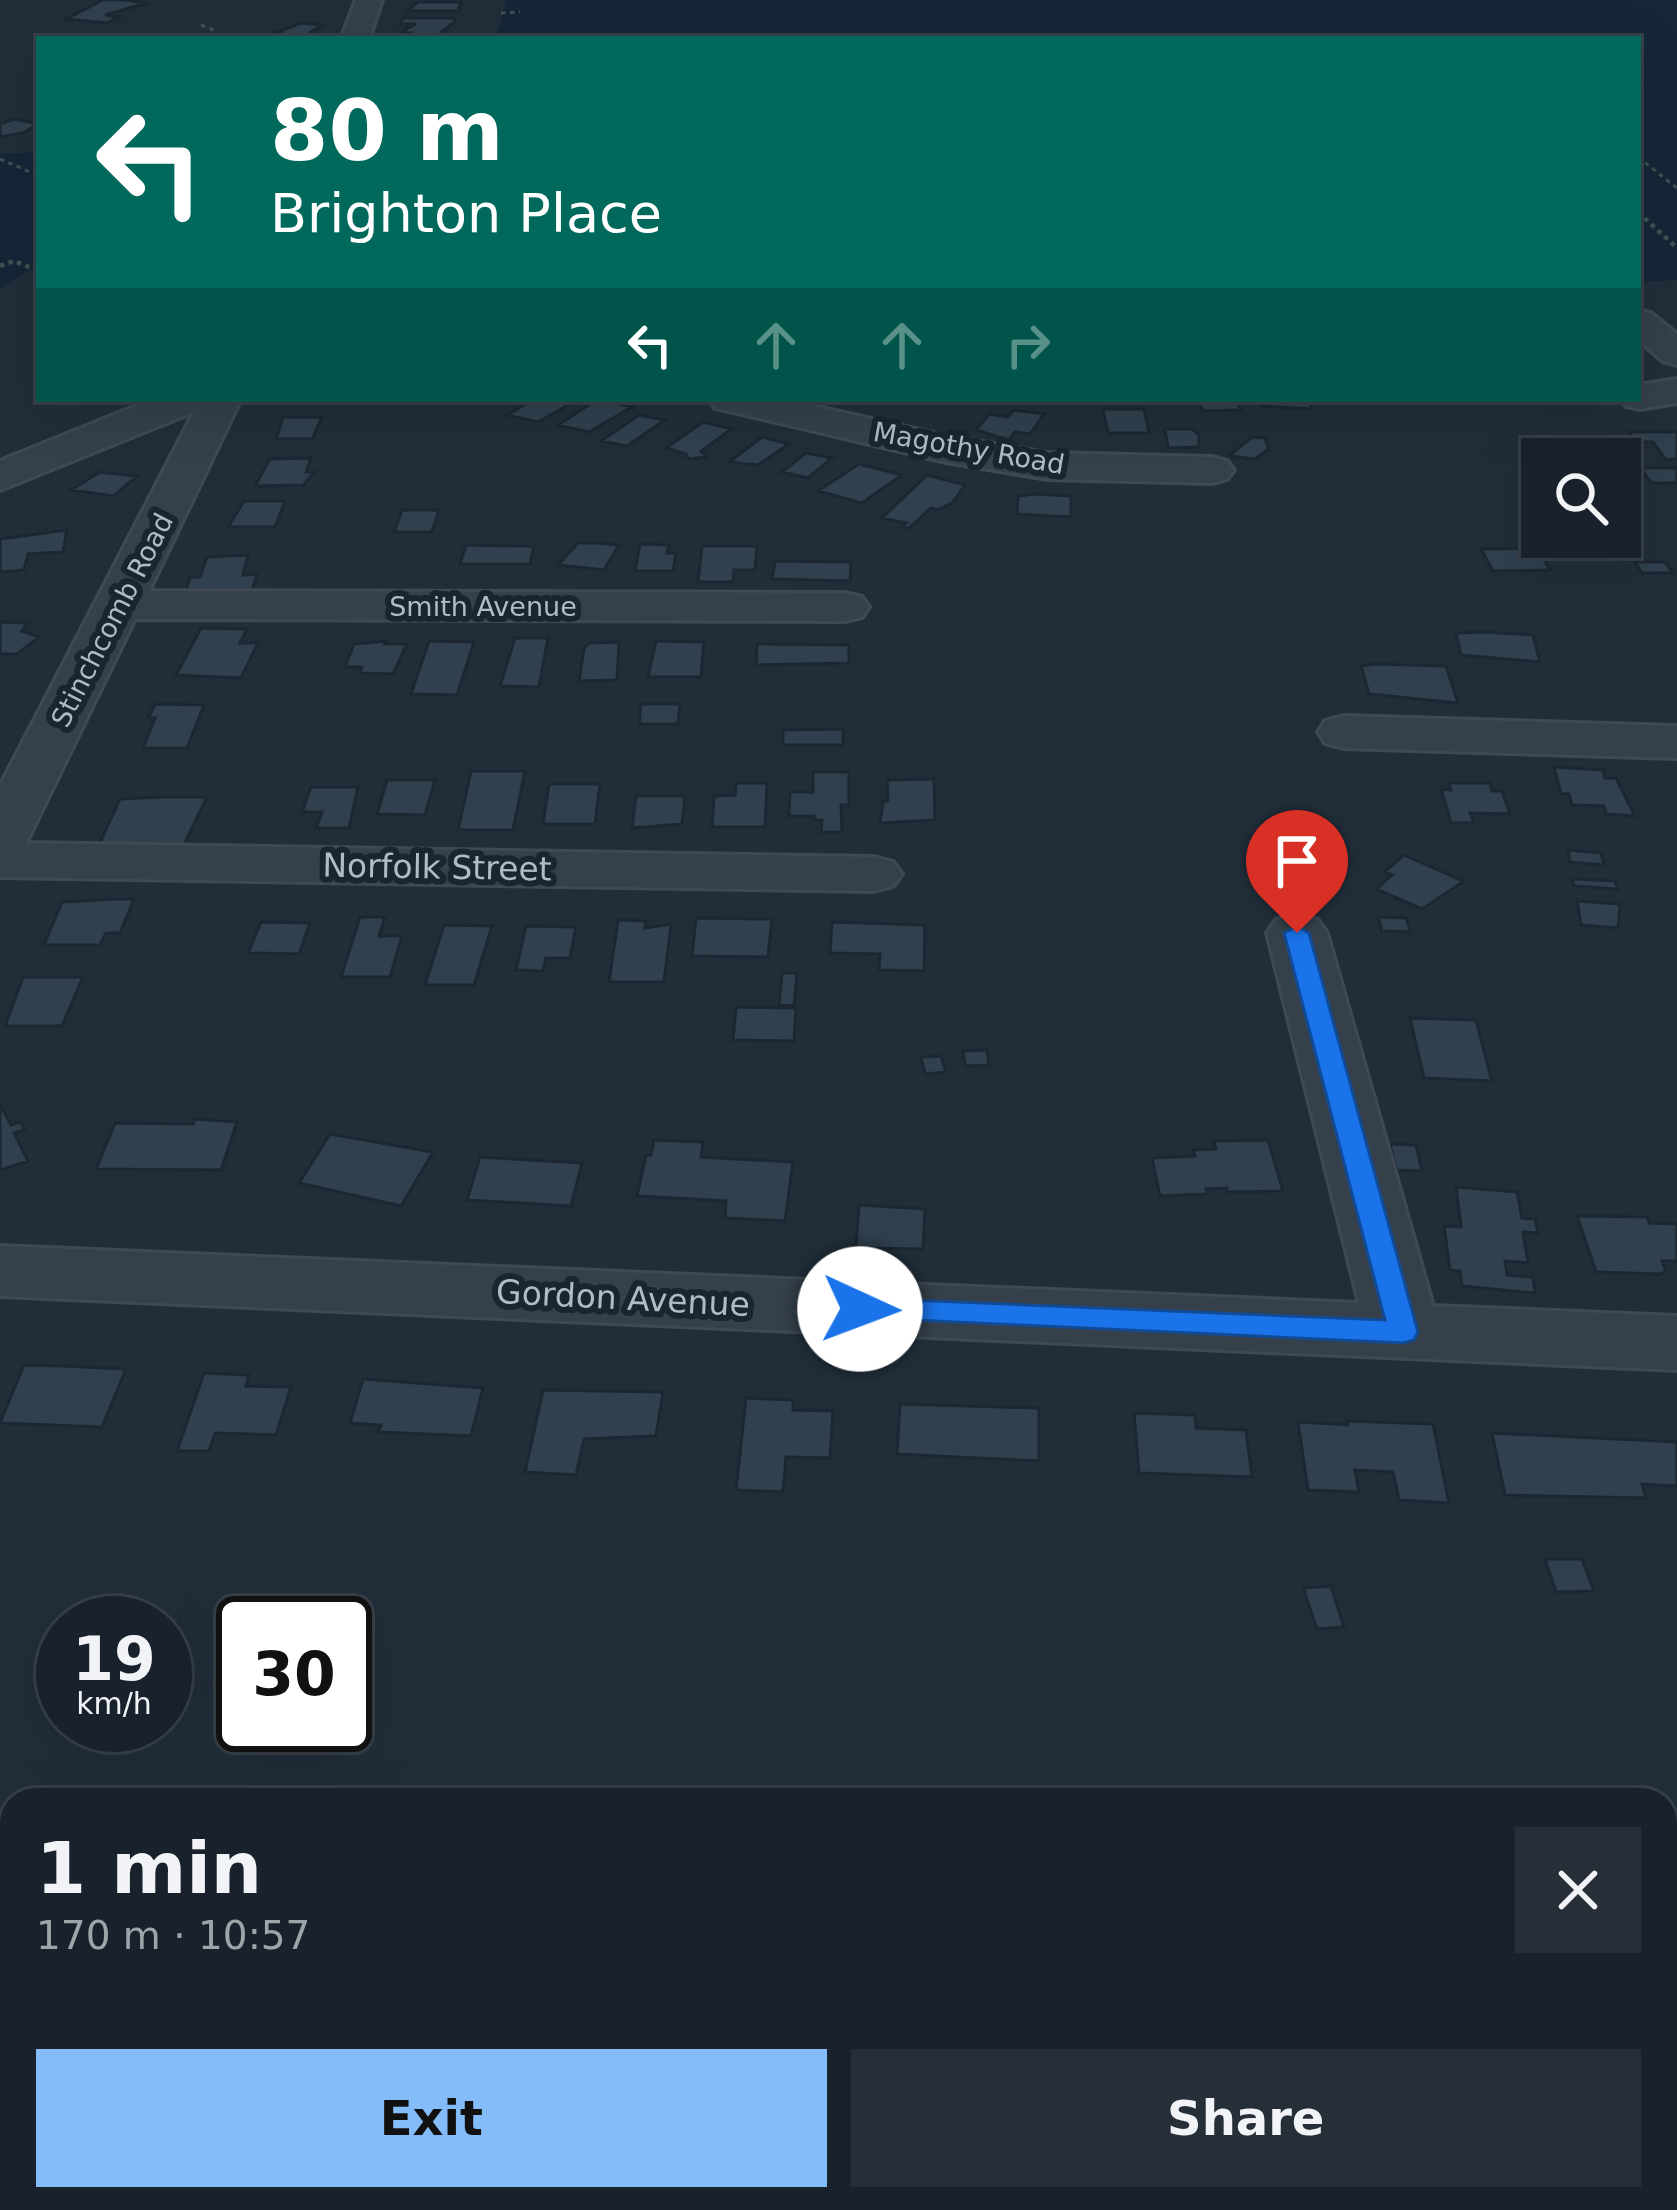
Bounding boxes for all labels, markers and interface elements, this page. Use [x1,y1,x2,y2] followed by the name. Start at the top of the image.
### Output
[270,82,504,180] text: 80 m
[72,84,228,240] icon: left
[270,182,662,245] text: Brighton Place
[617,312,683,378] icon: left
[743,312,809,378] icon: ahead
[869,312,935,378] icon: ahead
[995,312,1061,378] icon: right
[871,416,1067,480] street label: Magothy Road
[1521,438,1641,558] map controls
[1521,438,1641,558] button: search
[45,508,179,732] street label: Stinchcomb Road
[389,591,577,622] street label: Smith Avenue
[1246,810,1348,933] pin
[1264,828,1330,894] icon: arrive
[322,846,552,888] street label: Norfolk Street
[797,1246,923,1372] position arrow
[495,1272,751,1324] street label: Gordon Avenue
[216,1596,372,1752] speed limit sign: 30
[72,1624,156,1694] text: 19
[76,1686,152,1721] text: km/h
[36,1826,262,1910] text: 1 min
[1515,1827,1641,1953] button: close
[36,1913,310,1958] text: 170 m · 10:57
[36,2049,827,2187] button: Exit
[851,2049,1641,2187] button: Share

